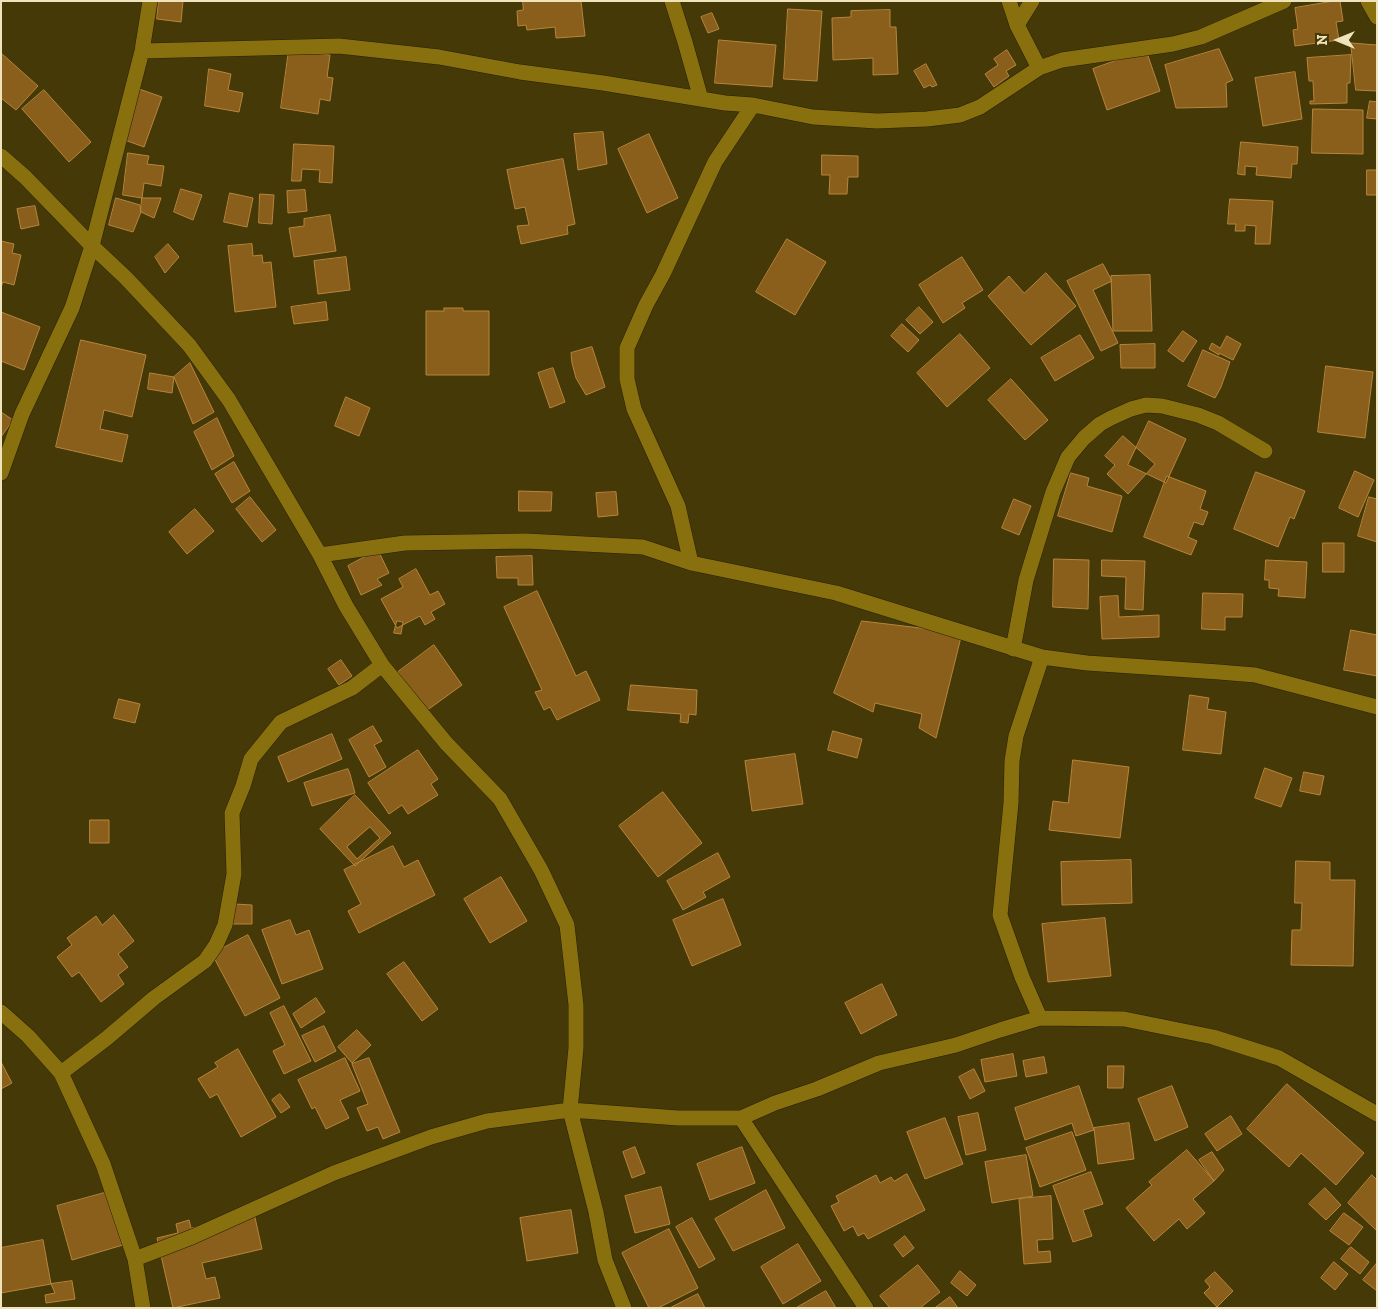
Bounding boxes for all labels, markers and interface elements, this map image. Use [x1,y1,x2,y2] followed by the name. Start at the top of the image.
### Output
[1313,15,1363,65] north arrow
[1314,35,1331,45] text: N

